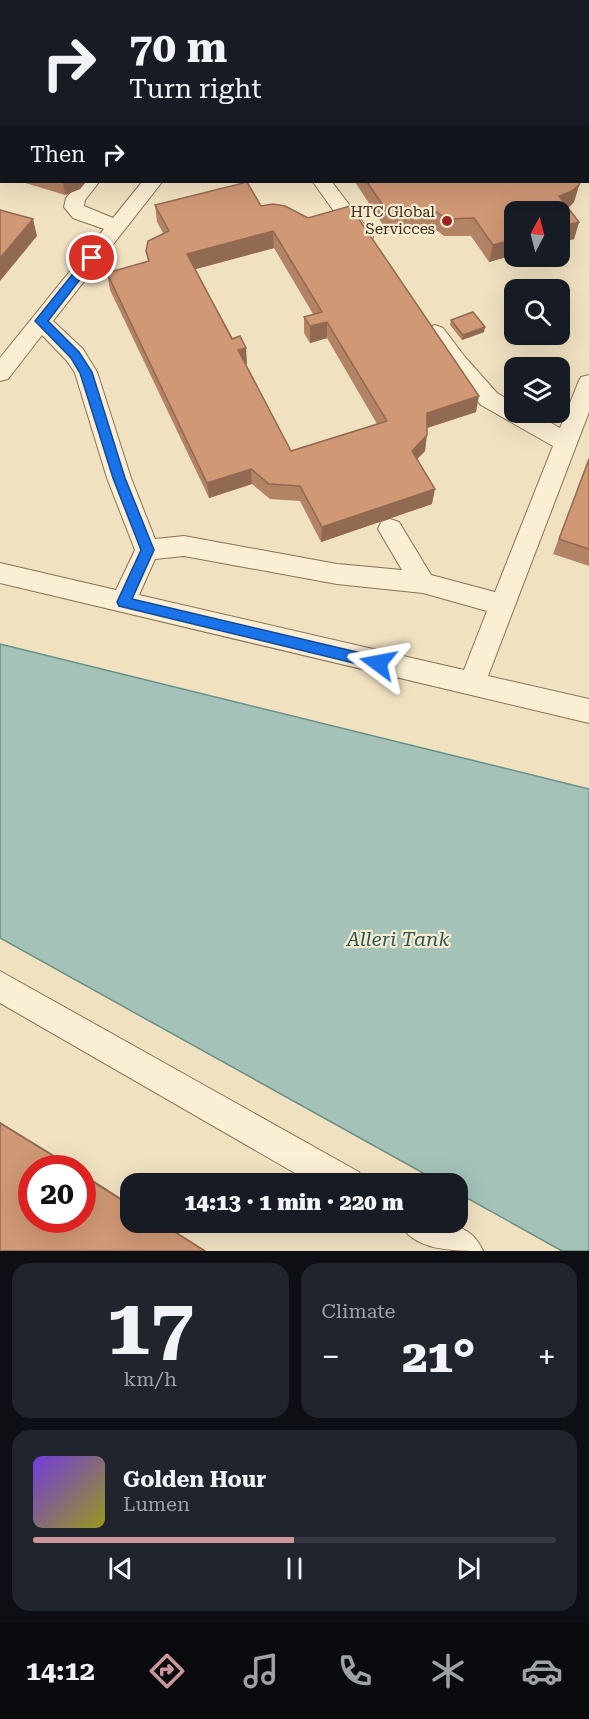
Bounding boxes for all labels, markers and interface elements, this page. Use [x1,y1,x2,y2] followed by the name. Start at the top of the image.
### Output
[129,23,227,72] text: 70 m
[30,24,108,102] icon: right
[129,73,262,105] text: Turn right
[97,138,130,171] icon: right
[30,142,85,167] text: Then
[504,201,570,267] north arrow
[504,201,570,423] map controls
[350,203,435,238] place label: HTC Global Servicces
[440,214,454,228] marker: HTC Global Servicces
[66,232,117,283] pin
[75,241,108,274] icon: arrive
[504,279,570,345] button: search
[504,357,570,423] button: layers
[346,631,410,695] position arrow
[346,927,449,951] water label: Alleri Tank
[18,1155,96,1233] speed limit sign: 20
[184,1190,404,1215] text: 14:13 · 1 min · 220 m
[107,1282,194,1373] text: 17
[322,1299,396,1323] text: Climate
[402,1330,475,1383] text: 21°
[322,1337,340,1376] text: −
[538,1337,556,1376] text: +
[123,1367,177,1391] text: km/h
[123,1467,266,1492] text: Golden Hour
[123,1492,190,1516] text: Lumen
[104,1552,137,1585] icon: previous
[278,1552,311,1585] icon: pause
[452,1552,485,1585] icon: next
[146,1650,188,1692] icon: directions
[240,1650,282,1692] icon: music
[334,1650,376,1692] icon: phone
[427,1650,469,1692] icon: climate
[521,1650,563,1692] icon: car
[26,1655,95,1687] text: 14:12

